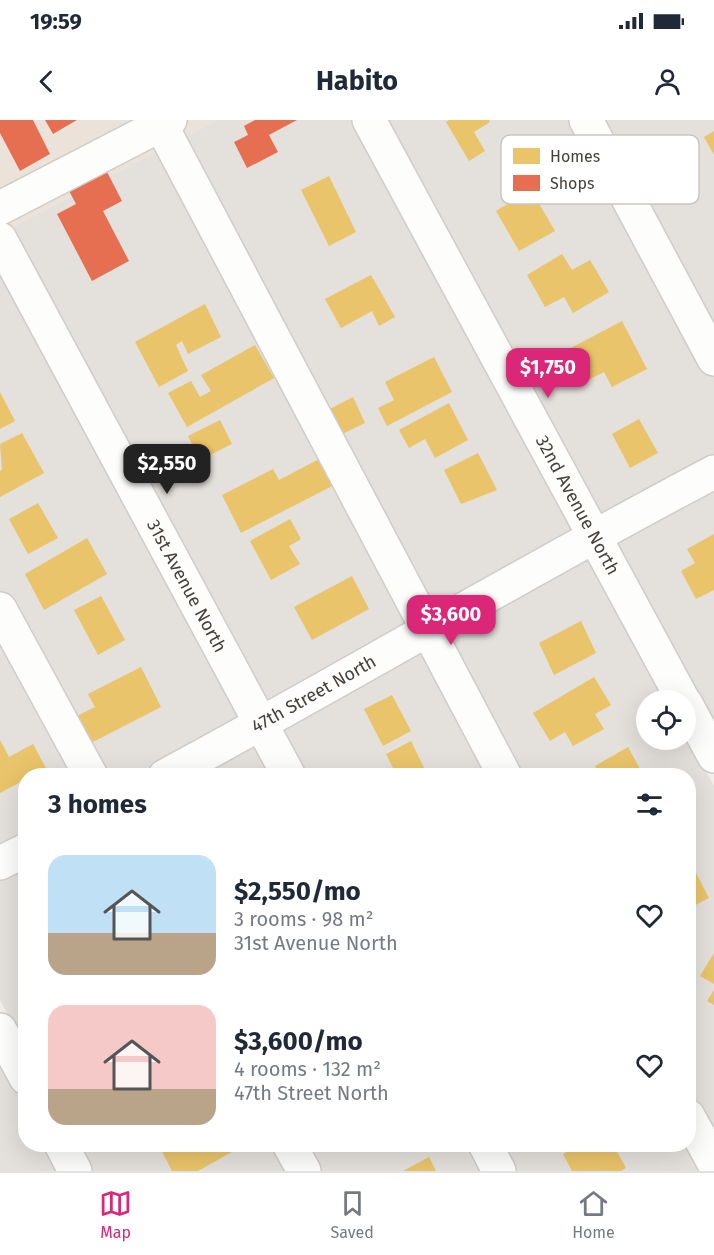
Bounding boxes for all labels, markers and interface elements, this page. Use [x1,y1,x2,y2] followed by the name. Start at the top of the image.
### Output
[30,8,82,35] text: 19:59
[30,65,63,98] icon: back
[316,65,398,97] text: Habito
[651,65,684,98] icon: person
[501,135,699,204] legend
[550,147,600,166] text: Homes
[550,174,594,193] text: Shops
[499,348,597,399] pin: $1,750
[520,355,576,379] text: $1,750
[531,432,624,579] street label: 32nd Avenue North
[118,444,216,495] pin: $2,550
[137,451,197,475] text: $2,550
[142,516,231,656] street label: 31st Avenue North
[402,595,500,646] pin: $3,600
[421,602,481,626] text: $3,600
[248,650,380,738] street label: 47th Street North
[636,690,696,750] map controls
[636,690,696,750] button: locate
[633,788,666,821] icon: filters
[48,789,147,820] text: 3 homes
[234,876,361,907] text: $2,550/mo
[96,879,168,951] icon: home
[633,899,666,932] icon: heart
[234,907,374,931] text: 3 rooms · 98 m²
[234,931,398,955] text: 31st Avenue North
[234,1026,363,1057] text: $3,600/mo
[96,1029,168,1101] icon: home
[633,1049,666,1082] icon: heart
[234,1057,381,1081] text: 4 rooms · 132 m²
[234,1081,389,1105] text: 47th Street North
[99,1187,132,1242] tab: Map
[331,1187,374,1242] tab: Saved
[572,1187,615,1242] tab: Home

